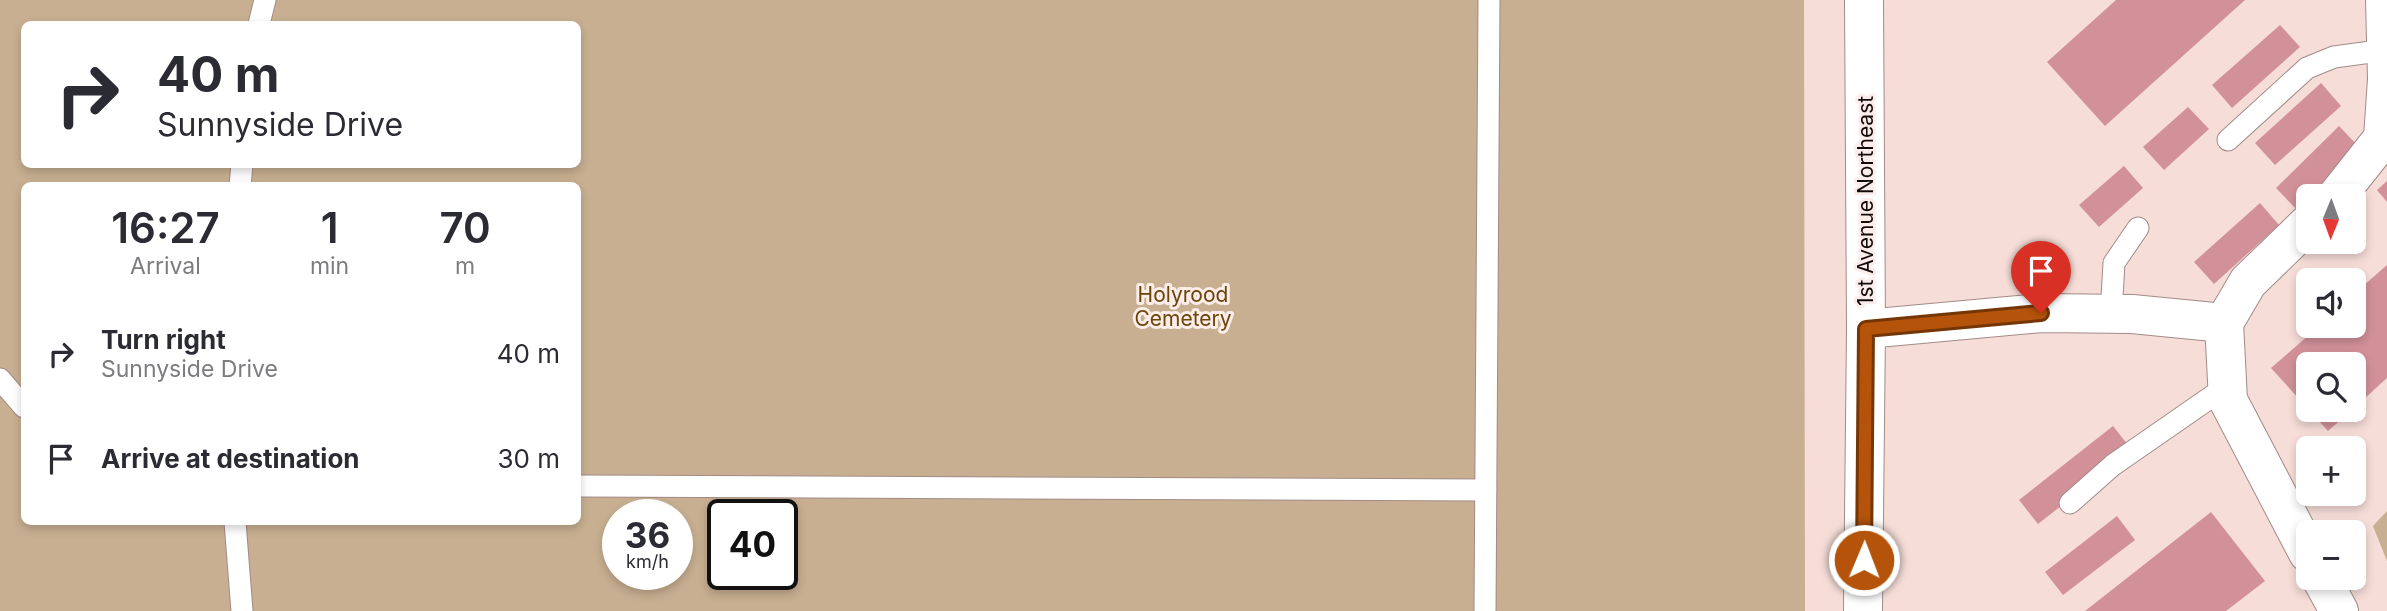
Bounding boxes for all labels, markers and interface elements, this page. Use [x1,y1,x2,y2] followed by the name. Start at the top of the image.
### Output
[157,45,280,104] text: 40 m
[42,49,133,140] icon: right
[1853,96,1878,306] street label: 1st Avenue Northeast
[157,105,403,144] text: Sunnyside Drive
[2296,184,2366,254] north arrow
[2296,184,2366,590] map controls
[111,202,220,253] text: 16:27
[321,202,338,253] text: 1
[439,202,491,253] text: 70
[2011,241,2071,313] pin
[130,252,201,280] text: Arrival
[310,252,349,280] text: min
[455,252,475,280] text: m
[2022,252,2060,290] icon: arrive
[2296,268,2366,338] button: sound
[1134,282,1232,331] park label: Holyrood Cemetery
[101,324,226,355] text: Turn right
[42,335,80,373] icon: right
[497,338,560,369] text: 40 m
[2296,352,2366,422] button: search
[101,355,278,383] text: Sunnyside Drive
[2296,436,2366,506] button: +
[42,440,80,478] icon: arrive
[101,443,360,474] text: Arrive at destination
[497,443,560,474] text: 30 m
[707,499,798,590] speed limit sign: 40
[625,514,670,556] text: 36
[2296,520,2366,590] button: −
[1827,523,1901,597] position arrow
[626,551,669,572] text: km/h

